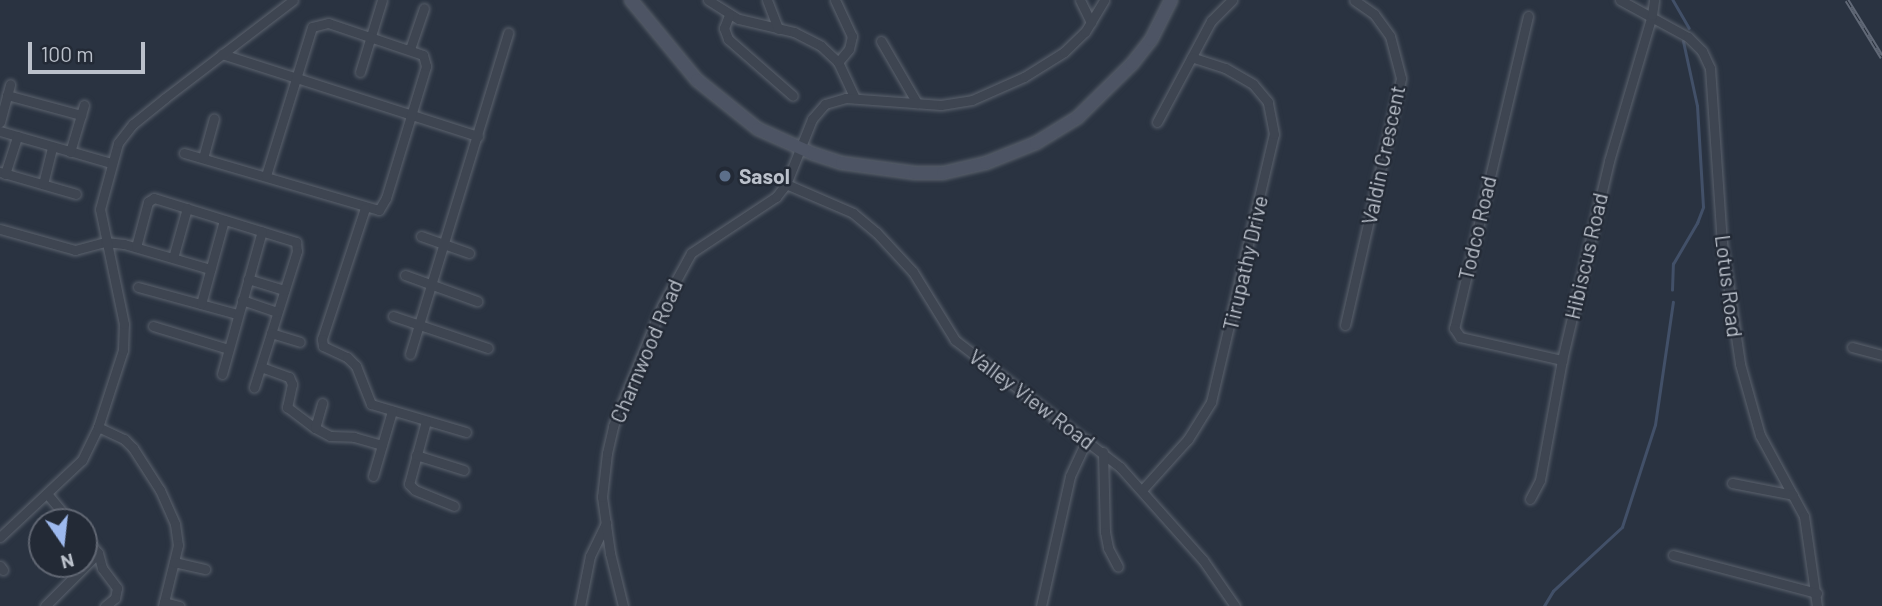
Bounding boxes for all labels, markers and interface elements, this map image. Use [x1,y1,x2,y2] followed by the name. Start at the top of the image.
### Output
[32,28,149,72] scale bar
[41,41,94,66] text: 100 m
[1356,83,1410,227] street label: Valdin Crescent
[739,163,790,189] place label: Sasol
[717,168,733,184] marker: Sasol
[1453,173,1501,283] street label: Todco Road
[1559,190,1613,322] street label: Hibiscus Road
[1217,193,1273,333] street label: Tirupathy Drive
[1710,233,1748,339] street label: Lotus Road
[604,276,688,426] street label: Charnwood Road
[964,344,1100,454] street label: Valley View Road
[28,508,98,578] north arrow
[59,549,77,575] text: N

